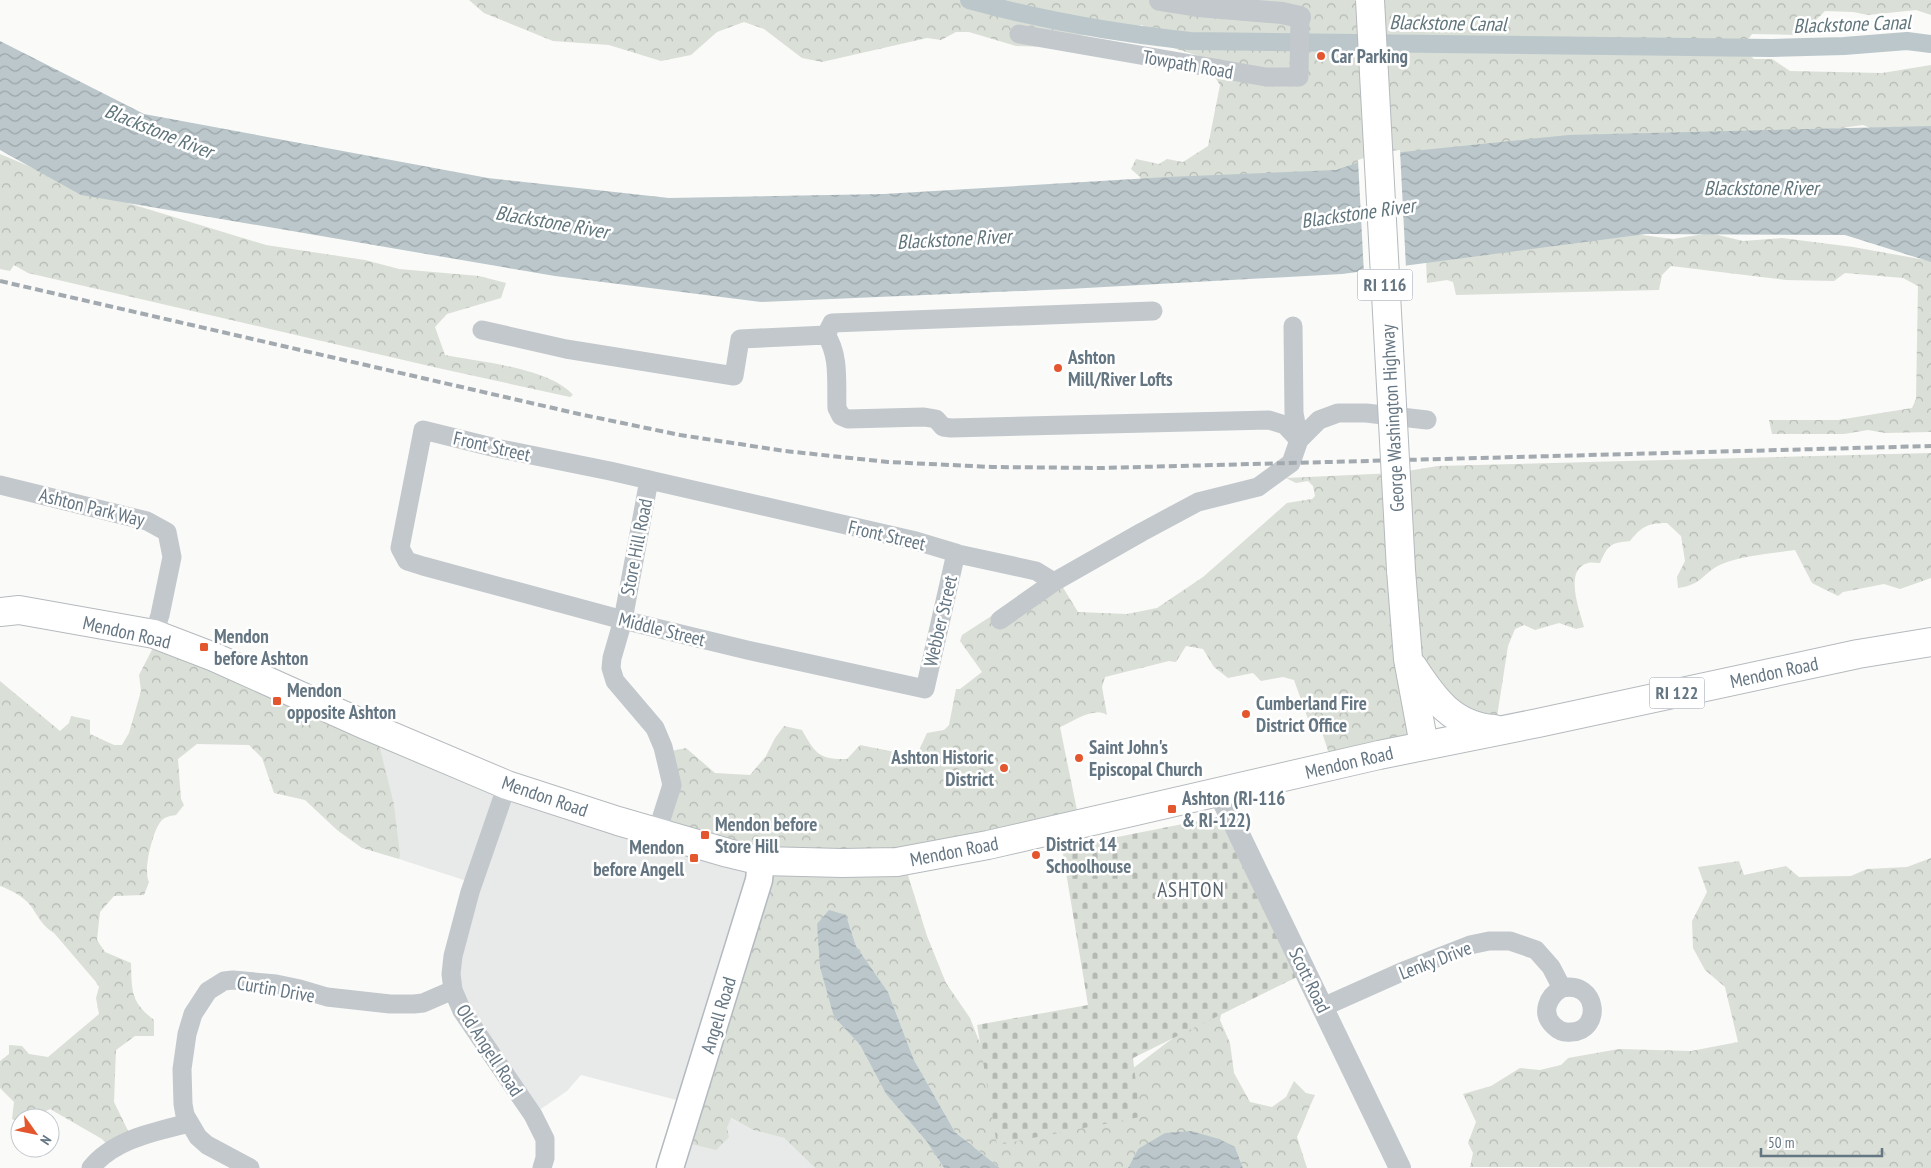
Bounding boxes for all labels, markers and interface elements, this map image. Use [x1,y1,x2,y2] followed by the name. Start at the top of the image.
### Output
[1389,9,1509,37] water label: Blackstone Canal
[1793,9,1913,39] water label: Blackstone Canal
[1141,44,1235,84] street label: Towpath Road
[1331,44,1408,68] place label: Car Parking
[1315,50,1327,62] marker: Car Parking
[101,98,219,165] water label: Blackstone River
[1704,175,1821,201] water label: Blackstone River
[1300,192,1419,234] water label: Blackstone River
[493,199,613,245] water label: Blackstone River
[896,223,1014,255] water label: Blackstone River
[1358,270,1412,300] road number: RI 116
[1375,323,1409,512] street label: George Washington Highway
[1067,345,1173,391] place label: Ashton Mill/River Lofts
[1052,362,1064,374] marker: Ashton Mill/River Lofts
[451,426,534,467] street label: Front Street
[37,482,148,532] street label: Ashton Park Way
[615,497,657,597] street label: Store Hill Road
[846,515,929,556] street label: Front Street
[918,572,962,669] street label: Webber Street
[616,607,708,652] street label: Middle Street
[81,610,173,654] street label: Mendon Road
[214,624,308,670] place label: Mendon before Ashton
[198,641,210,653] marker: Mendon before Ashton
[1728,651,1820,693] street label: Mendon Road
[287,678,396,724] place label: Mendon opposite Ashton
[1650,678,1704,708] road number: RI 122
[1256,691,1367,737] place label: Cumberland Fire District Office
[271,695,283,707] marker: Mendon opposite Ashton
[1240,708,1252,720] marker: Cumberland Fire District Office
[1089,735,1203,781] place label: Saint John's Episcopal Church
[1303,740,1395,784] street label: Mendon Road
[890,745,994,791] place label: Ashton Historic District
[1073,752,1085,764] marker: Saint John's Episcopal Church
[998,762,1010,774] marker: Ashton Historic District
[499,770,591,822] street label: Mendon Road
[1181,786,1285,832] place label: Ashton (RI-116 & RI-122)
[1166,803,1178,815] marker: Ashton (RI-116 & RI-122)
[715,812,817,858] place label: Mendon before Store Hill
[699,829,711,841] marker: Mendon before Store Hill
[908,831,1000,871] street label: Mendon Road
[1046,832,1131,878] place label: District 14 Schoolhouse
[593,835,684,881] place label: Mendon before Angell
[1030,849,1042,861] marker: District 14 Schoolhouse
[688,852,700,864] marker: Mendon before Angell
[1157,876,1225,903] district label: ASHTON
[1395,935,1475,985] street label: Lenky Drive
[1284,943,1336,1017] street label: Scott Road
[235,970,317,1008] street label: Curtin Drive
[695,974,741,1056] street label: Angell Road
[451,999,529,1101] street label: Old Angell Road
[10,1108,60,1158] north arrow
[1761,1126,1882,1158] scale bar
[36,1132,56,1148] text: N
[1768,1133,1794,1152] text: 50 m

